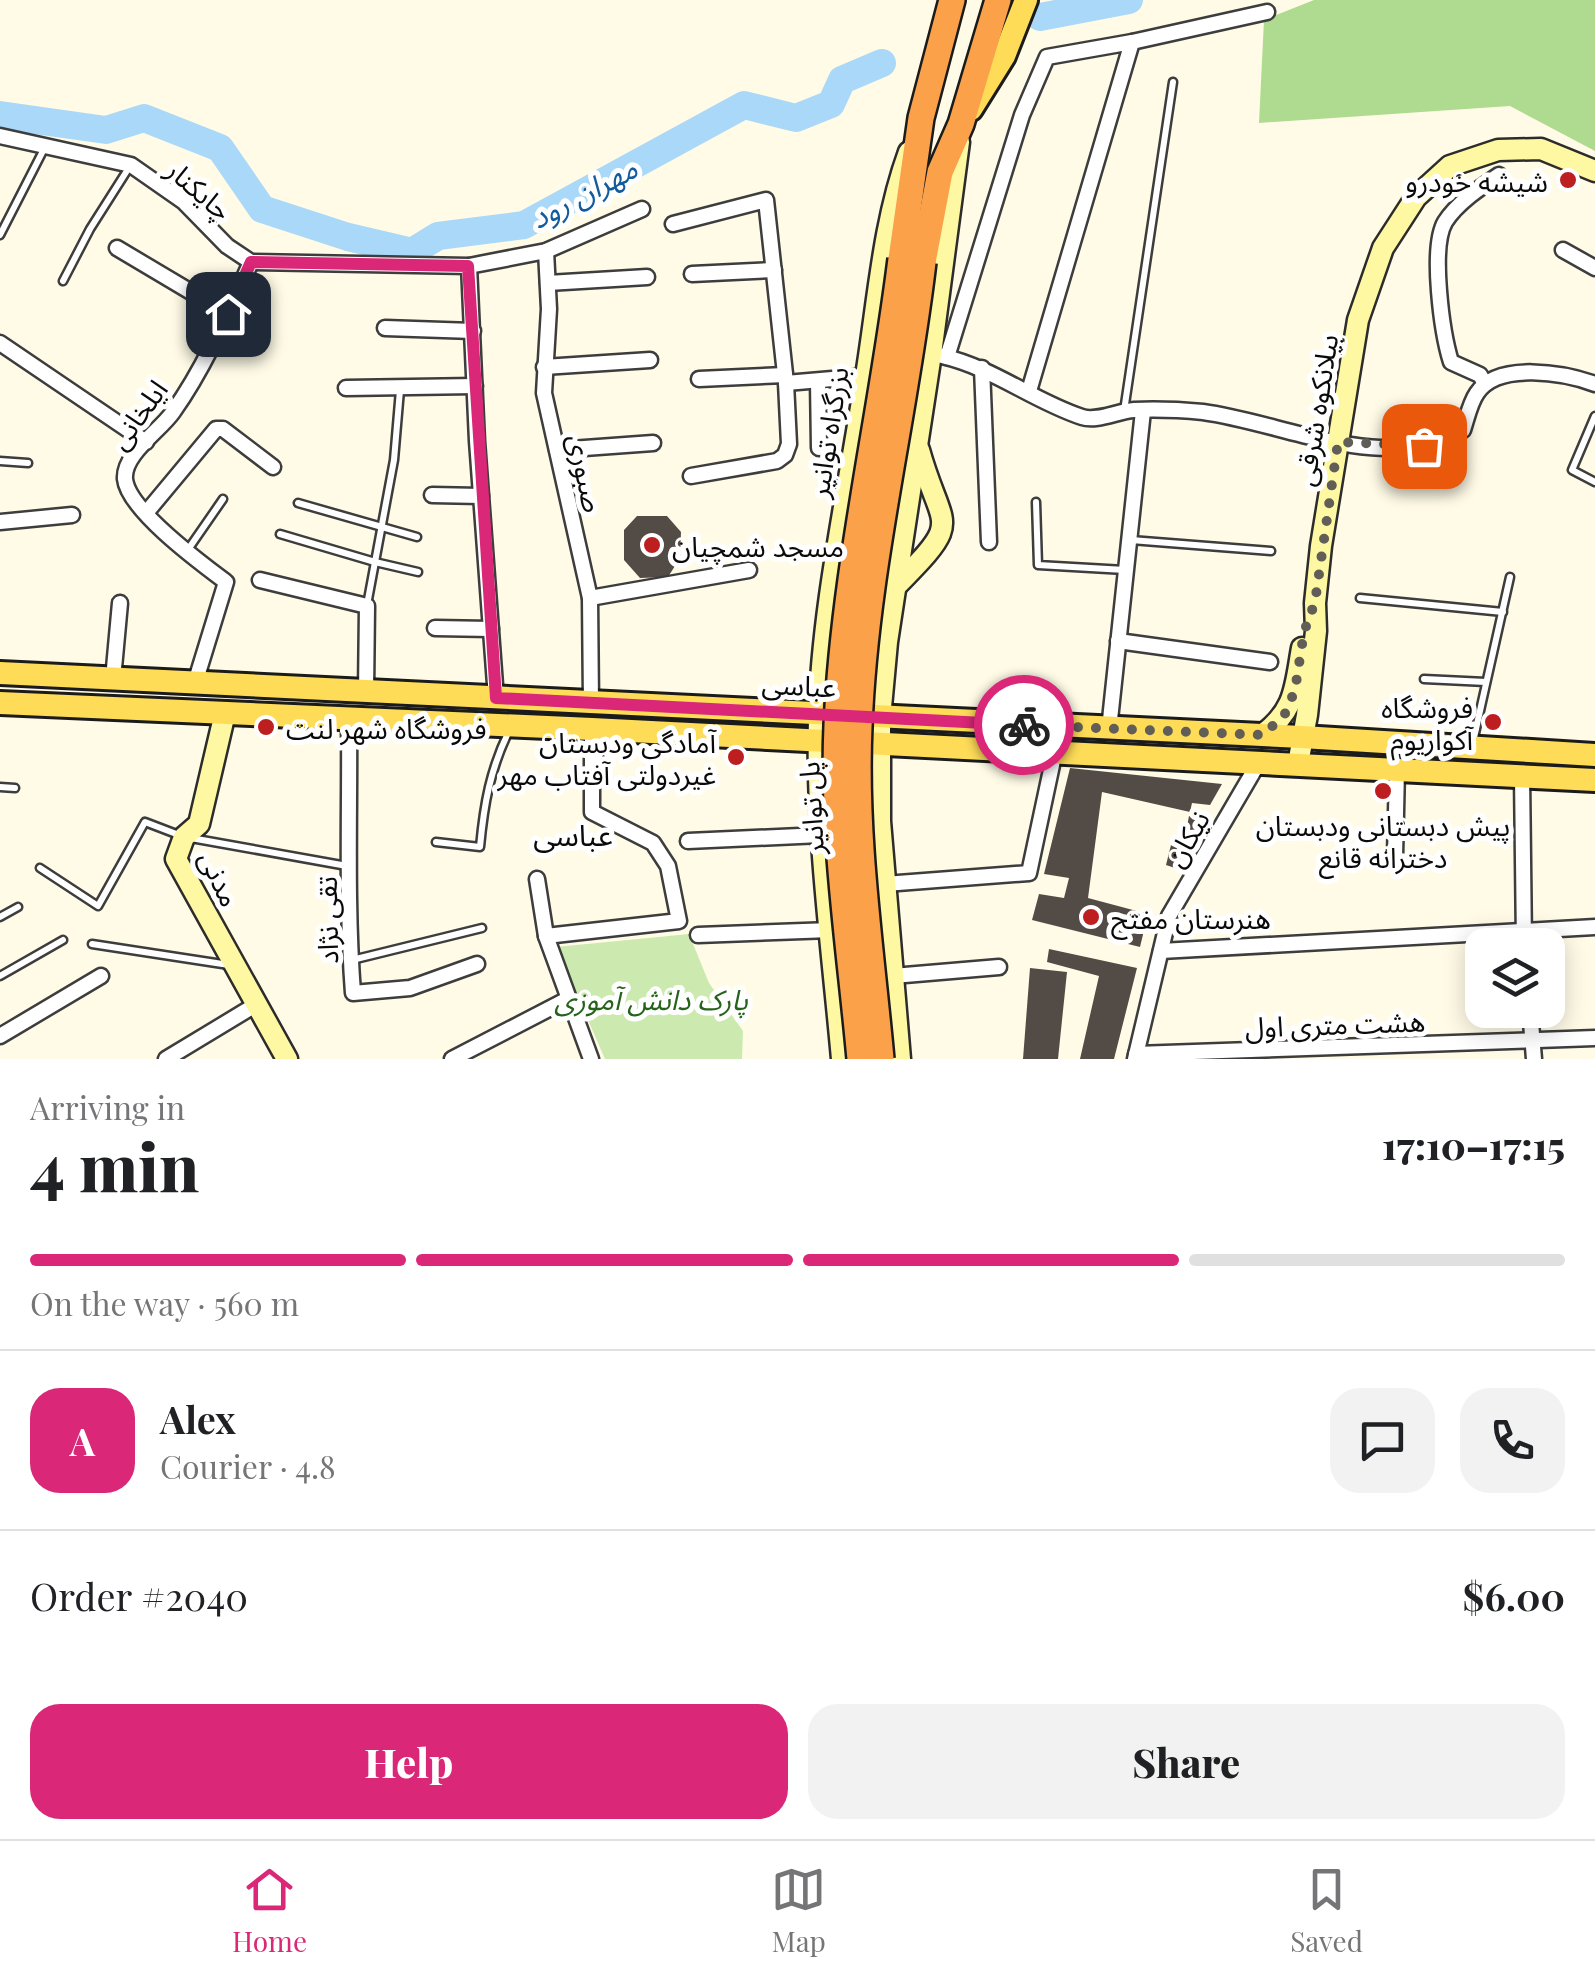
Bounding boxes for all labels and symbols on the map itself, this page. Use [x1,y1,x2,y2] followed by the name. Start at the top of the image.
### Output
[522,147,644,237] water label: مهران رود
[158,150,241,228] street label: چایکنار
[1405,162,1548,199] place label: شیشه خودرو
[1557,169,1579,191] marker: شیشه خودرو
[186,272,271,357] pin
[1285,331,1345,489] street label: بیلانکوه شرقی
[798,364,856,501] street label: بزرگراه توانیر
[99,372,175,456] street label: ایلخانی
[1382,404,1467,489] pin
[561,430,613,516] street label: صبوری
[672,527,844,565] place label: مسجد شمچیان
[641,534,663,556] marker: مسجد شمچیان
[761,664,837,704] street label: عباسى
[974,675,1074,775] courier
[1381,688,1475,761] place label: فروشگاه آکواریوم
[286,709,486,746] place label: فروشگاه شهر لنت
[1482,711,1504,733] marker: فروشگاه آکواریوم
[255,716,277,738] marker: فروشگاه شهر لنت
[497,723,718,792] place label: آمادگی ودبستان غیردولتی آفتاب مهر
[725,746,747,768] marker: آمادگی ودبستان غیردولتی آفتاب مهر
[789,760,832,856] street label: پل توانیر
[1372,780,1394,802] marker: پیش دبستانی ودبستان دخترانه قانع
[1155,803,1217,873] street label: نیکان
[1256,806,1510,879] place label: پیش دبستانی ودبستان دخترانه قانع
[533,814,613,854] district label: عباسی
[192,844,250,912] street label: مدنی
[307,876,345,964] street label: تقی نژاد
[1111,899,1271,940] place label: هنرستان مفتح
[1080,906,1102,928] marker: هنرستان مفتح
[554,980,748,1019] park label: پارک دانش آموزی
[1244,1001,1426,1045] street label: هشت متری اول

